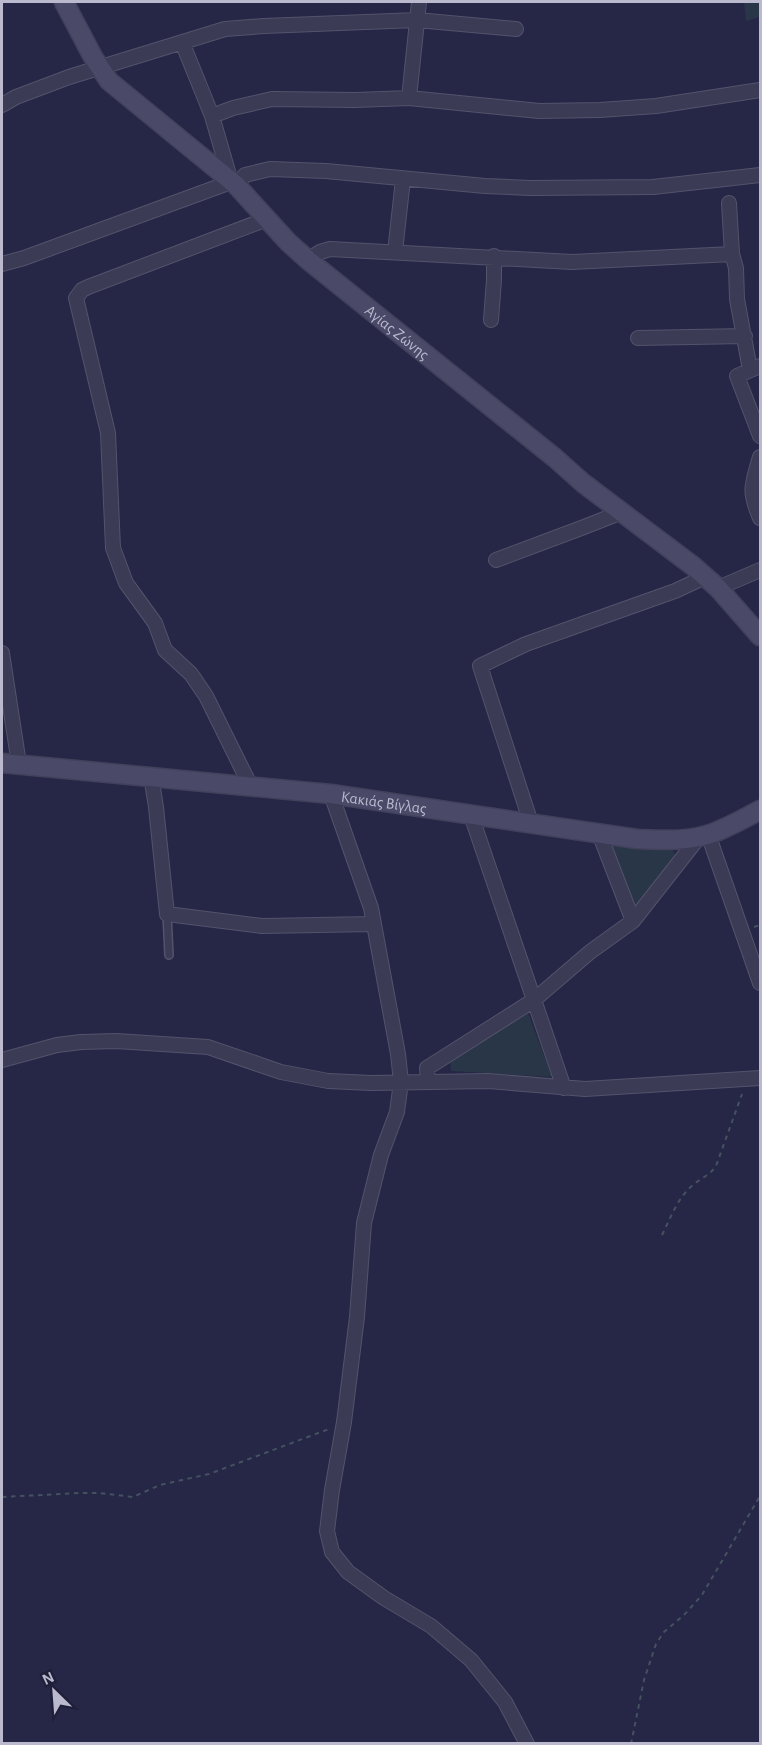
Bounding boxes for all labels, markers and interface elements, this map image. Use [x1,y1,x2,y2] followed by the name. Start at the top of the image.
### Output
[362,302,432,364] street label: Αγίας Ζώνης
[340,789,428,818] street label: Κακιάς Βίγλας
[24,1661,84,1721] north arrow
[40,1669,57,1688] text: N

